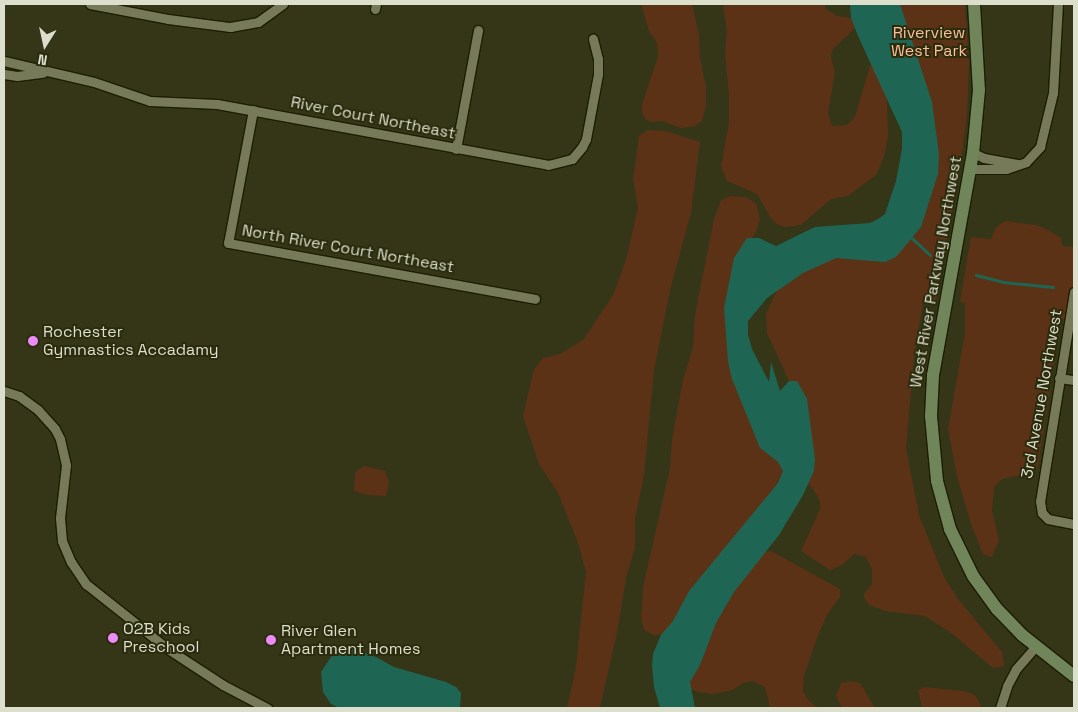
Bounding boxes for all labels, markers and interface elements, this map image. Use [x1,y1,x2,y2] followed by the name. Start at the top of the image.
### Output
[20,20,70,70] north arrow
[891,23,967,61] park label: Riverview West Park
[36,50,49,69] text: N
[289,93,457,143] street label: River Court Northeast
[906,155,966,389] street label: West River Parkway Northwest
[240,221,456,277] street label: North River Court Northeast
[1018,308,1066,480] street label: 3rd Avenue Northwest
[43,322,219,360] place label: Rochester Gymnastics Accadamy
[27,335,39,347] marker: Rochester Gymnastics Accadamy
[123,619,199,657] place label: O2B Kids Preschool
[281,621,420,659] place label: River Glen Apartment Homes
[107,632,119,644] marker: O2B Kids Preschool
[265,634,277,646] marker: River Glen Apartment Homes

